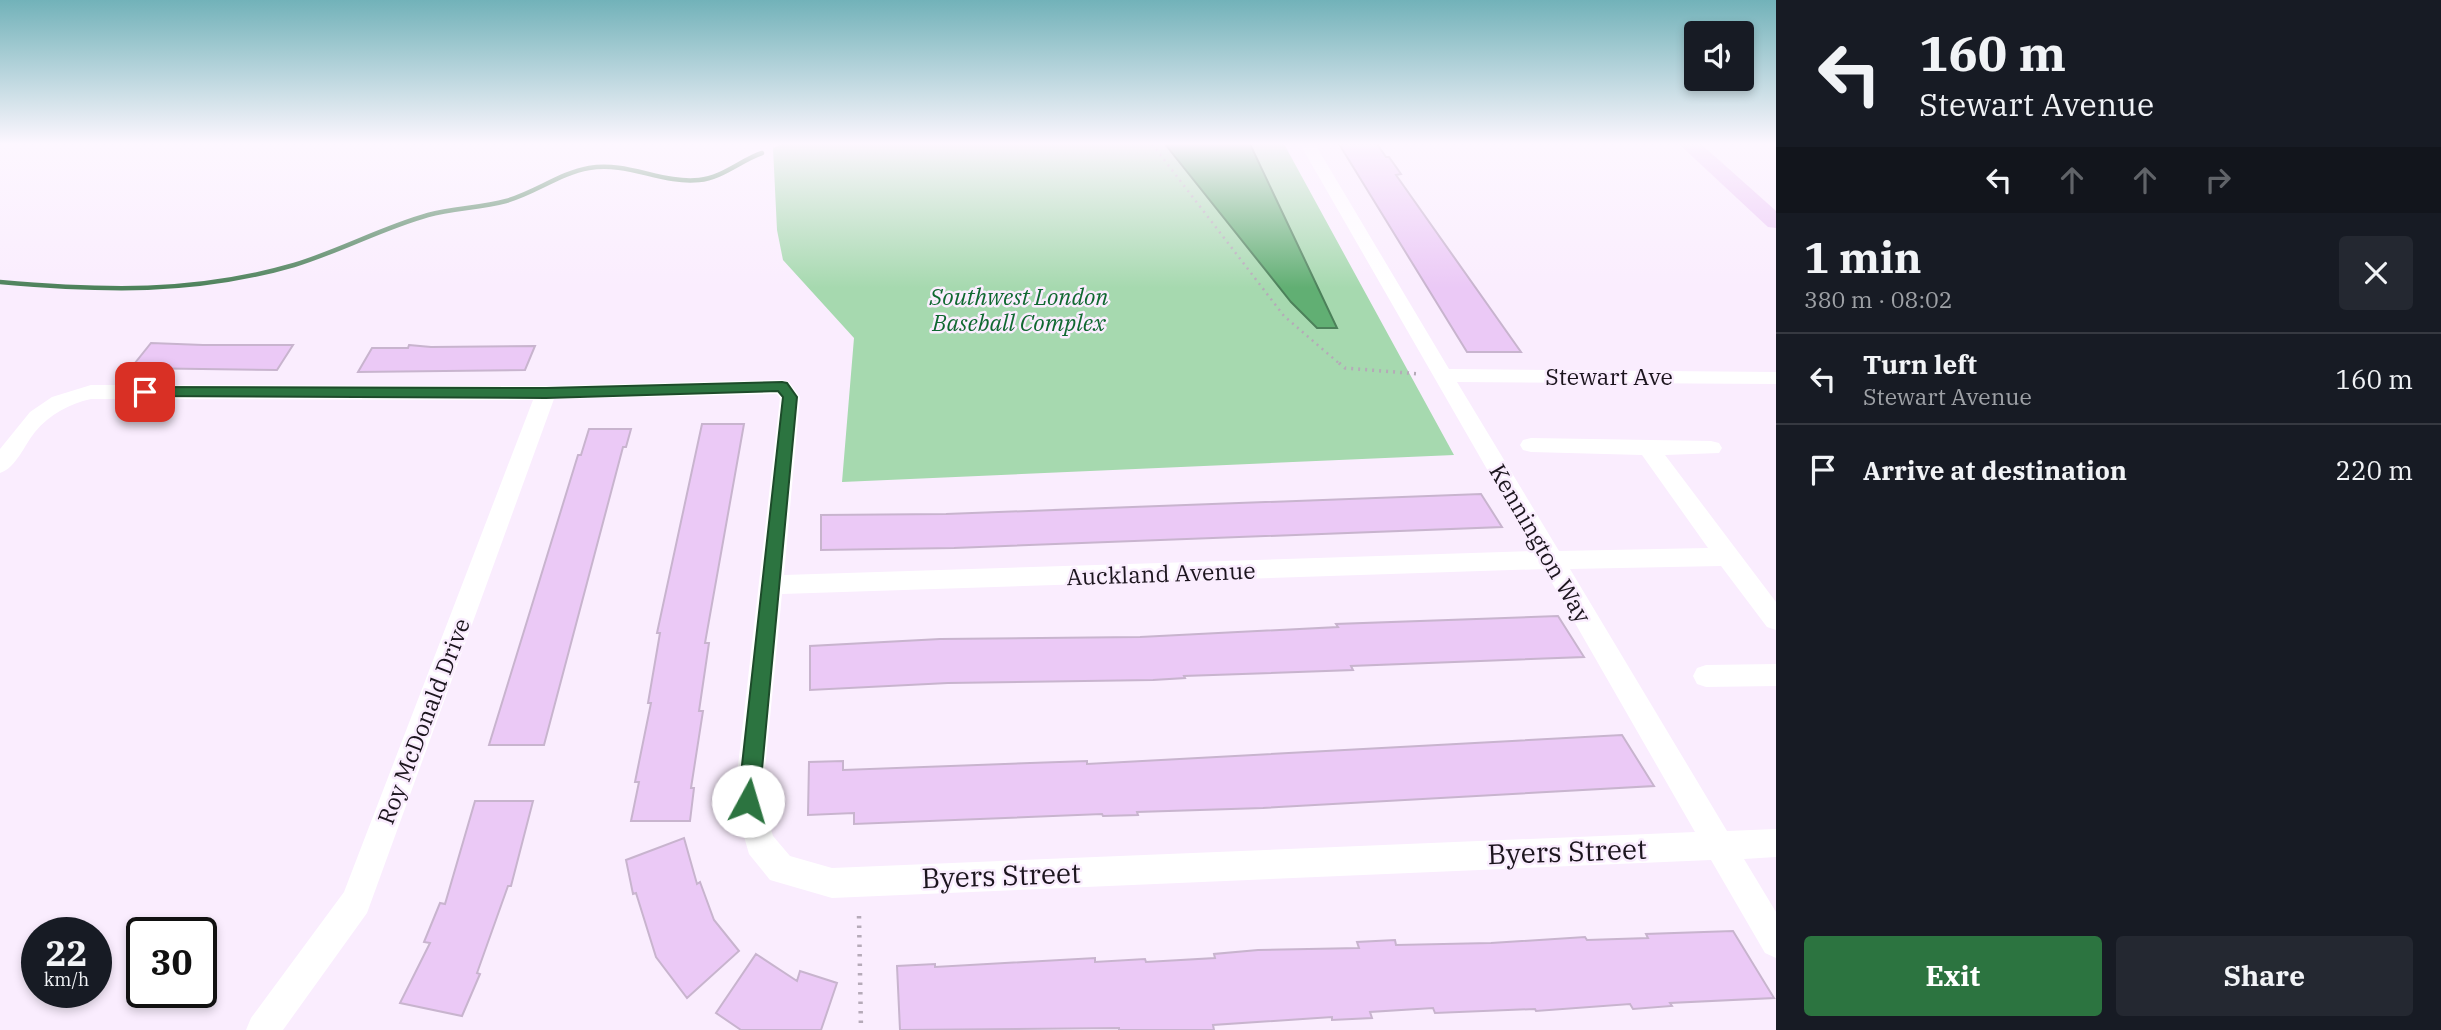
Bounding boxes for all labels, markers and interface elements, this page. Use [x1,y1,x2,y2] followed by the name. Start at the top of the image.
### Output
[1684,21,1754,91] map controls
[1684,21,1754,91] button: sound
[1919,21,2066,84] text: 160 m
[1804,28,1895,119] icon: left
[1919,83,2154,125] text: Stewart Avenue
[1980,161,2018,199] icon: left
[2053,161,2091,199] icon: ahead
[2126,161,2164,199] icon: ahead
[2199,161,2237,199] icon: right
[1804,230,1922,285] text: 1 min
[2339,236,2413,310] button: close
[929,281,1108,337] park label: Southwest London Baseball Complex
[1804,284,1953,314] text: 380 m · 08:02
[1863,347,1977,381] text: Turn left
[1804,360,1842,398] icon: left
[1545,361,1673,391] street label: Stewart Ave
[115,362,175,422] pin
[2335,362,2413,396] text: 160 m
[126,373,164,411] icon: arrive
[1863,381,2032,411] text: Stewart Avenue
[1804,451,1842,489] icon: arrive
[1863,453,2127,487] text: Arrive at destination
[2335,453,2413,487] text: 220 m
[1483,458,1599,628] street label: Kennington Way
[1066,555,1256,591] street label: Auckland Avenue
[370,614,476,828] street label: Roy McDonald Drive
[711,764,785,838] position arrow
[1487,830,1647,872] street label: Byers Street
[921,854,1081,896] street label: Byers Street
[126,917,217,1008] speed limit sign: 30
[45,930,88,976] text: 22
[1804,936,2102,1016] button: Exit
[2116,936,2413,1016] button: Share
[44,968,89,991] text: km/h

